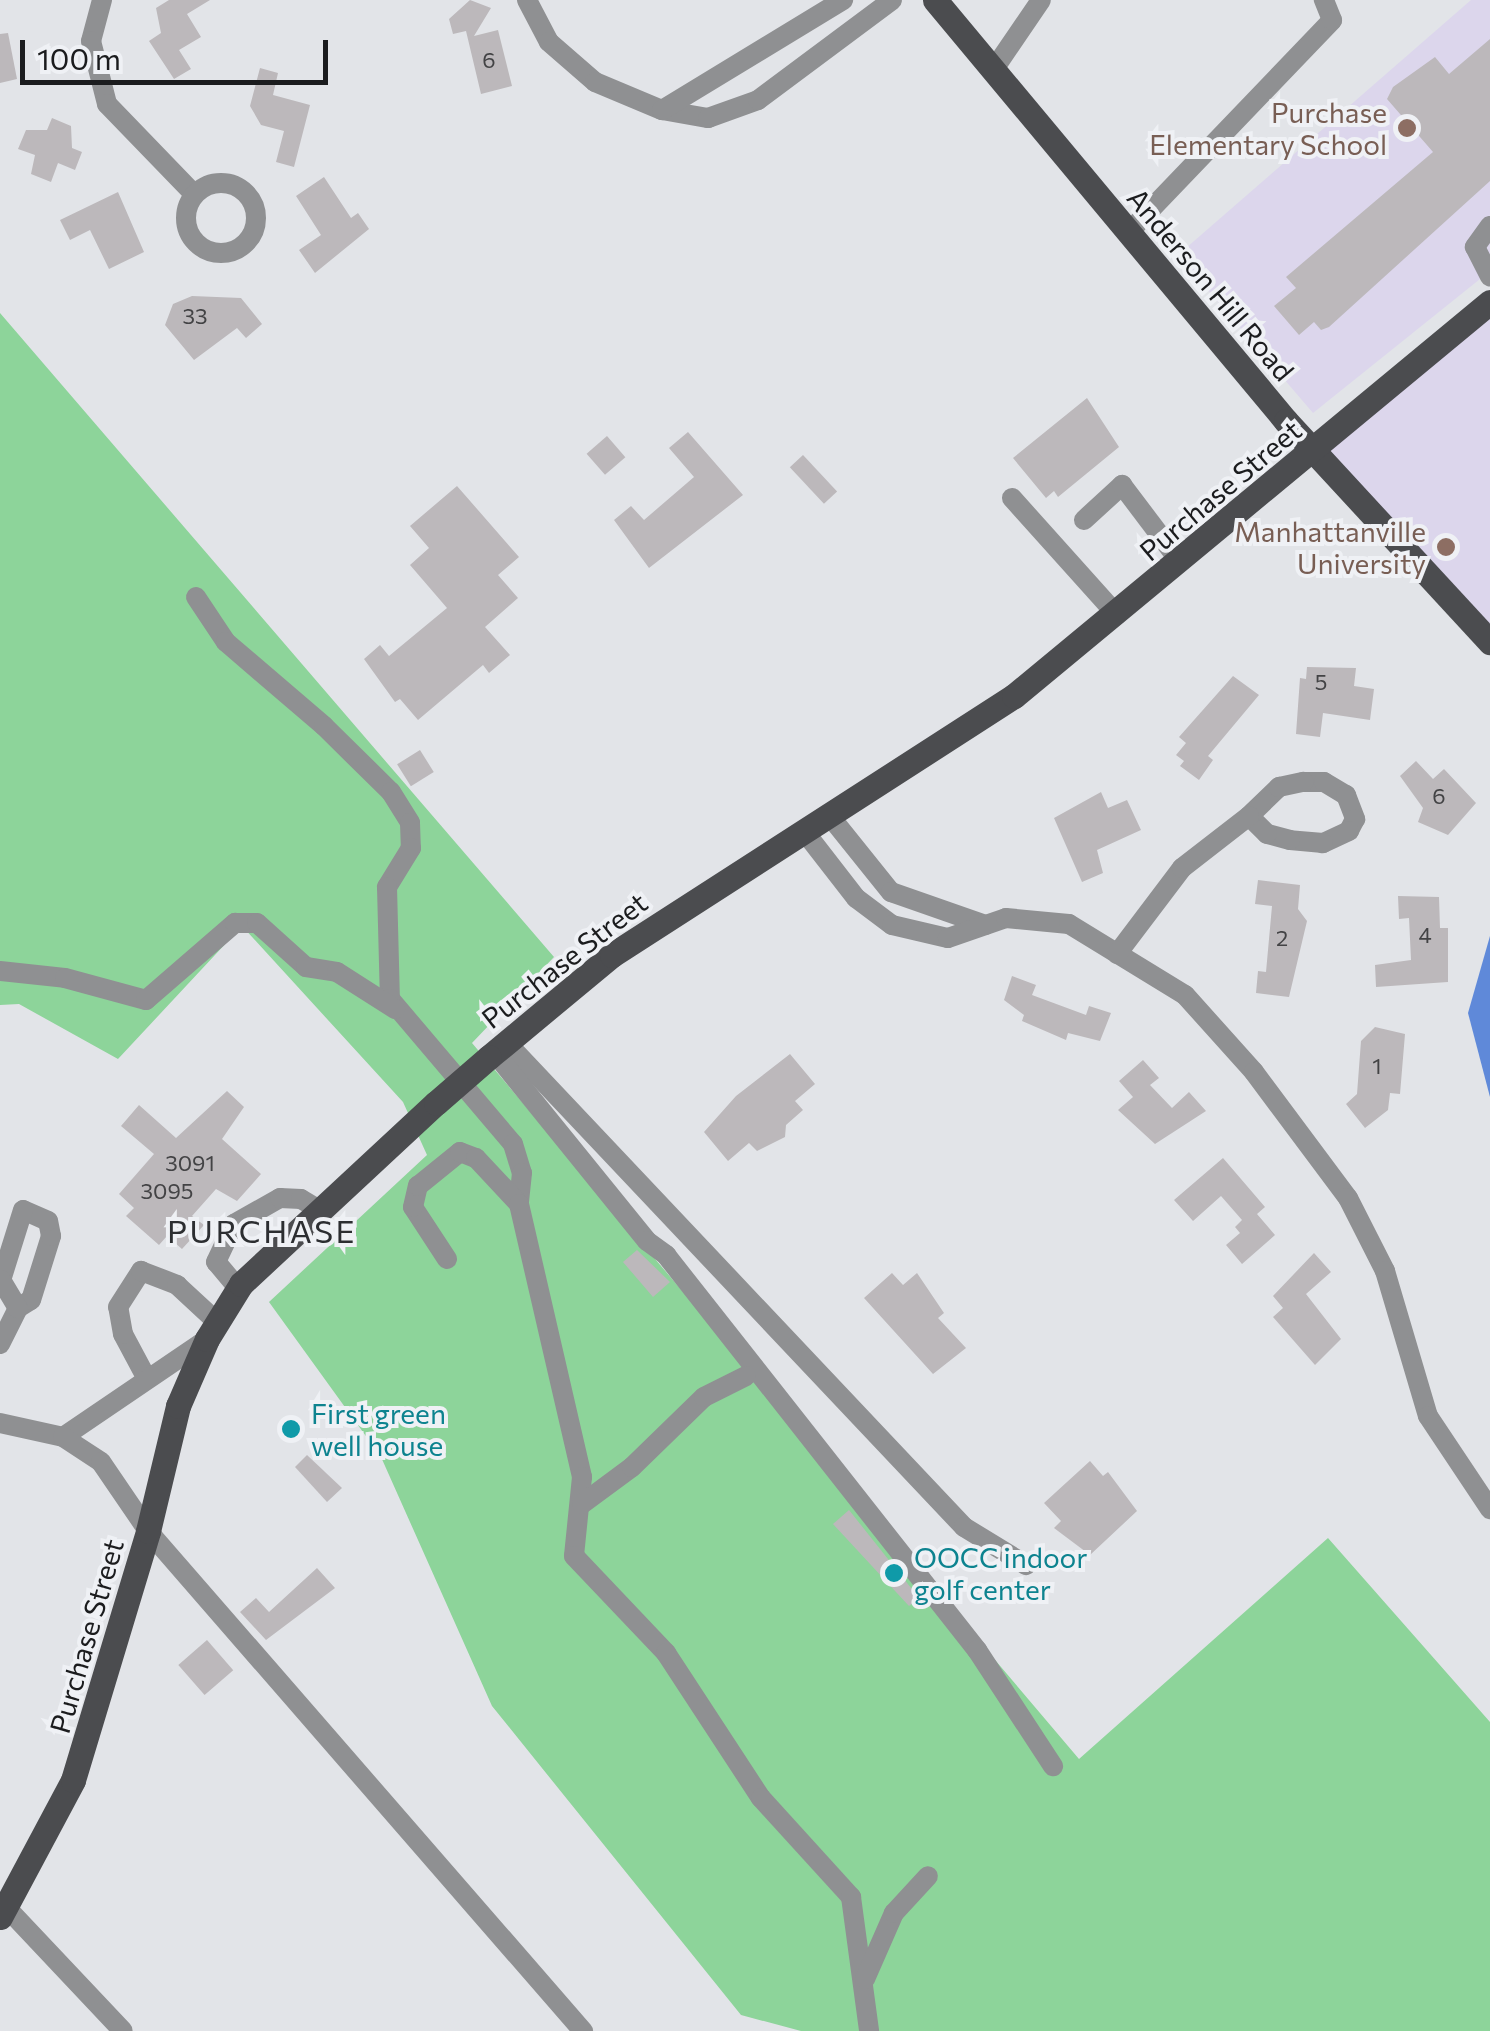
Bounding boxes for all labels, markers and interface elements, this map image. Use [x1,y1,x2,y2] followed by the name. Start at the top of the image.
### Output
[25,20,332,82] scale bar
[37,39,121,76] text: 100 m
[482,47,496,73] house number: 6
[1149,95,1387,161] place label: Purchase Elementary School
[1396,117,1418,139] marker: Purchase Elementary School
[1121,181,1301,387] street label: Anderson Hill Road
[182,303,208,329] house number: 33
[1132,413,1308,567] street label: Purchase Street
[1234,514,1426,580] place label: Manhattanville University
[1435,536,1457,558] marker: Manhattanville University
[1315,669,1327,695] house number: 5
[1432,783,1446,809] house number: 6
[475,885,653,1035] street label: Purchase Street
[1418,922,1432,948] house number: 4
[1276,925,1288,951] house number: 2
[1372,1053,1382,1079] house number: 1
[165,1150,215,1176] house number: 3091
[141,1178,193,1204] house number: 3095
[167,1211,357,1249] district label: PURCHASE
[311,1396,446,1462] place label: First green well house
[280,1418,302,1440] marker: First green well house
[42,1535,130,1737] street label: Purchase Street
[914,1540,1088,1606] place label: OOCC indoor golf center
[883,1562,905,1584] marker: OOCC indoor golf center

